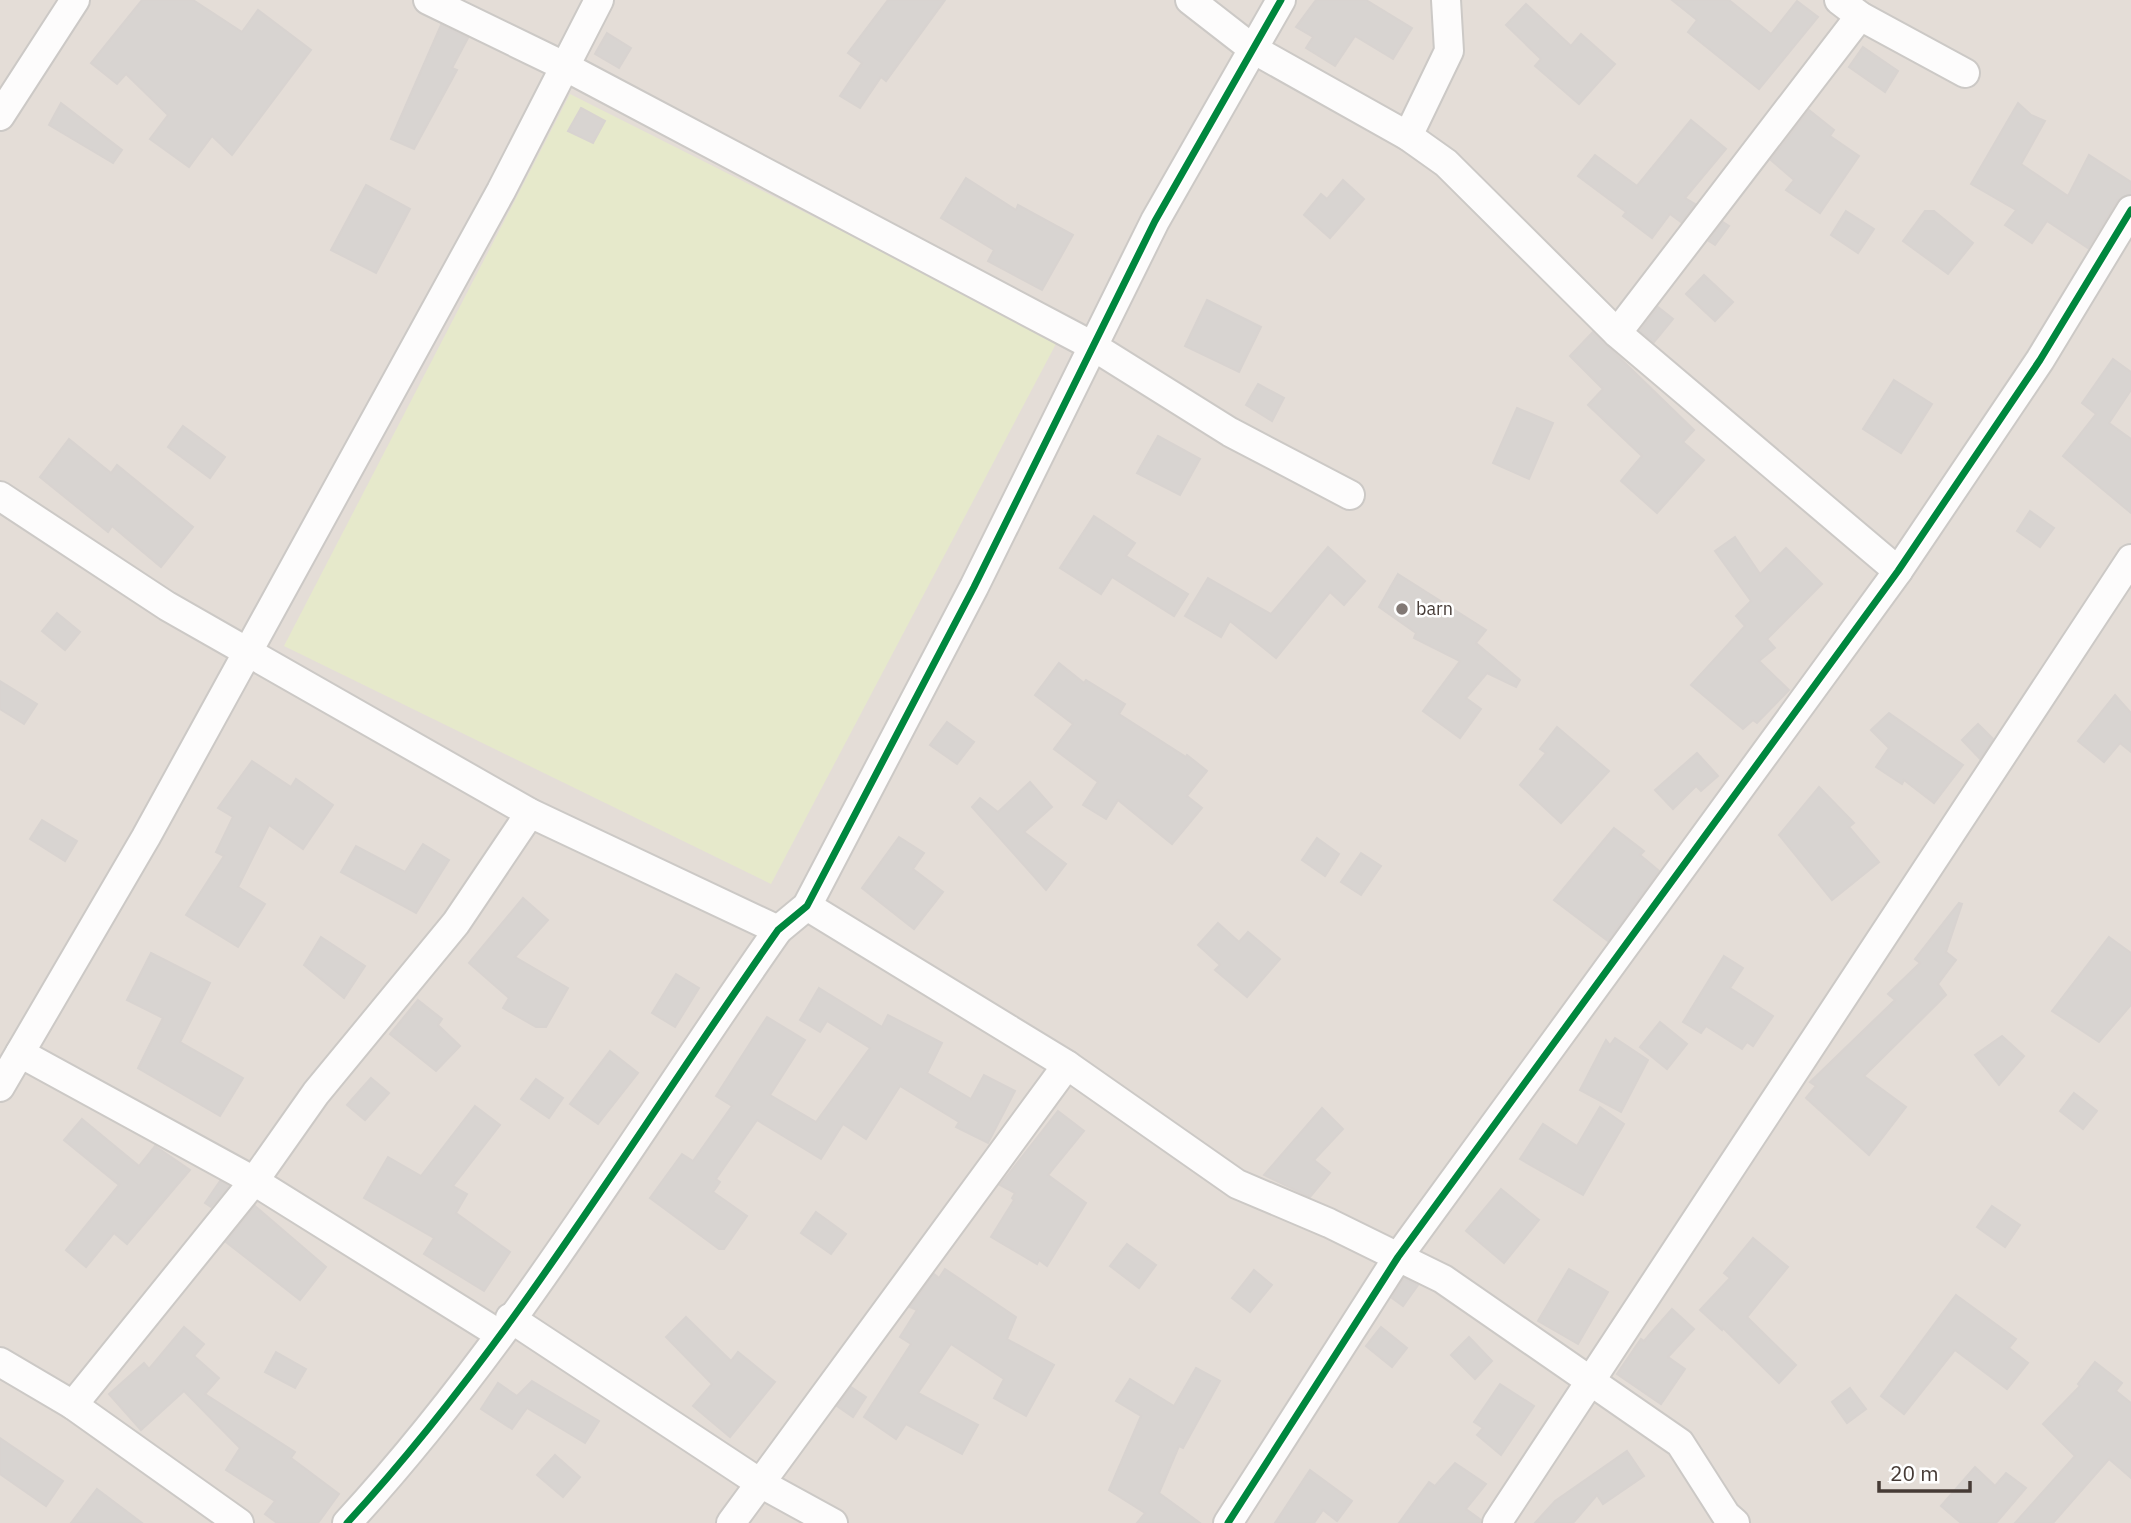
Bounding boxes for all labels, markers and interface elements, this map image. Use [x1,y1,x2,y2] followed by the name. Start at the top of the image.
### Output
[1416,597,1453,620] place label: barn
[1394,601,1410,617] marker: barn
[1879,1450,1970,1494] scale bar
[1890,1459,1939,1487] text: 20 m

